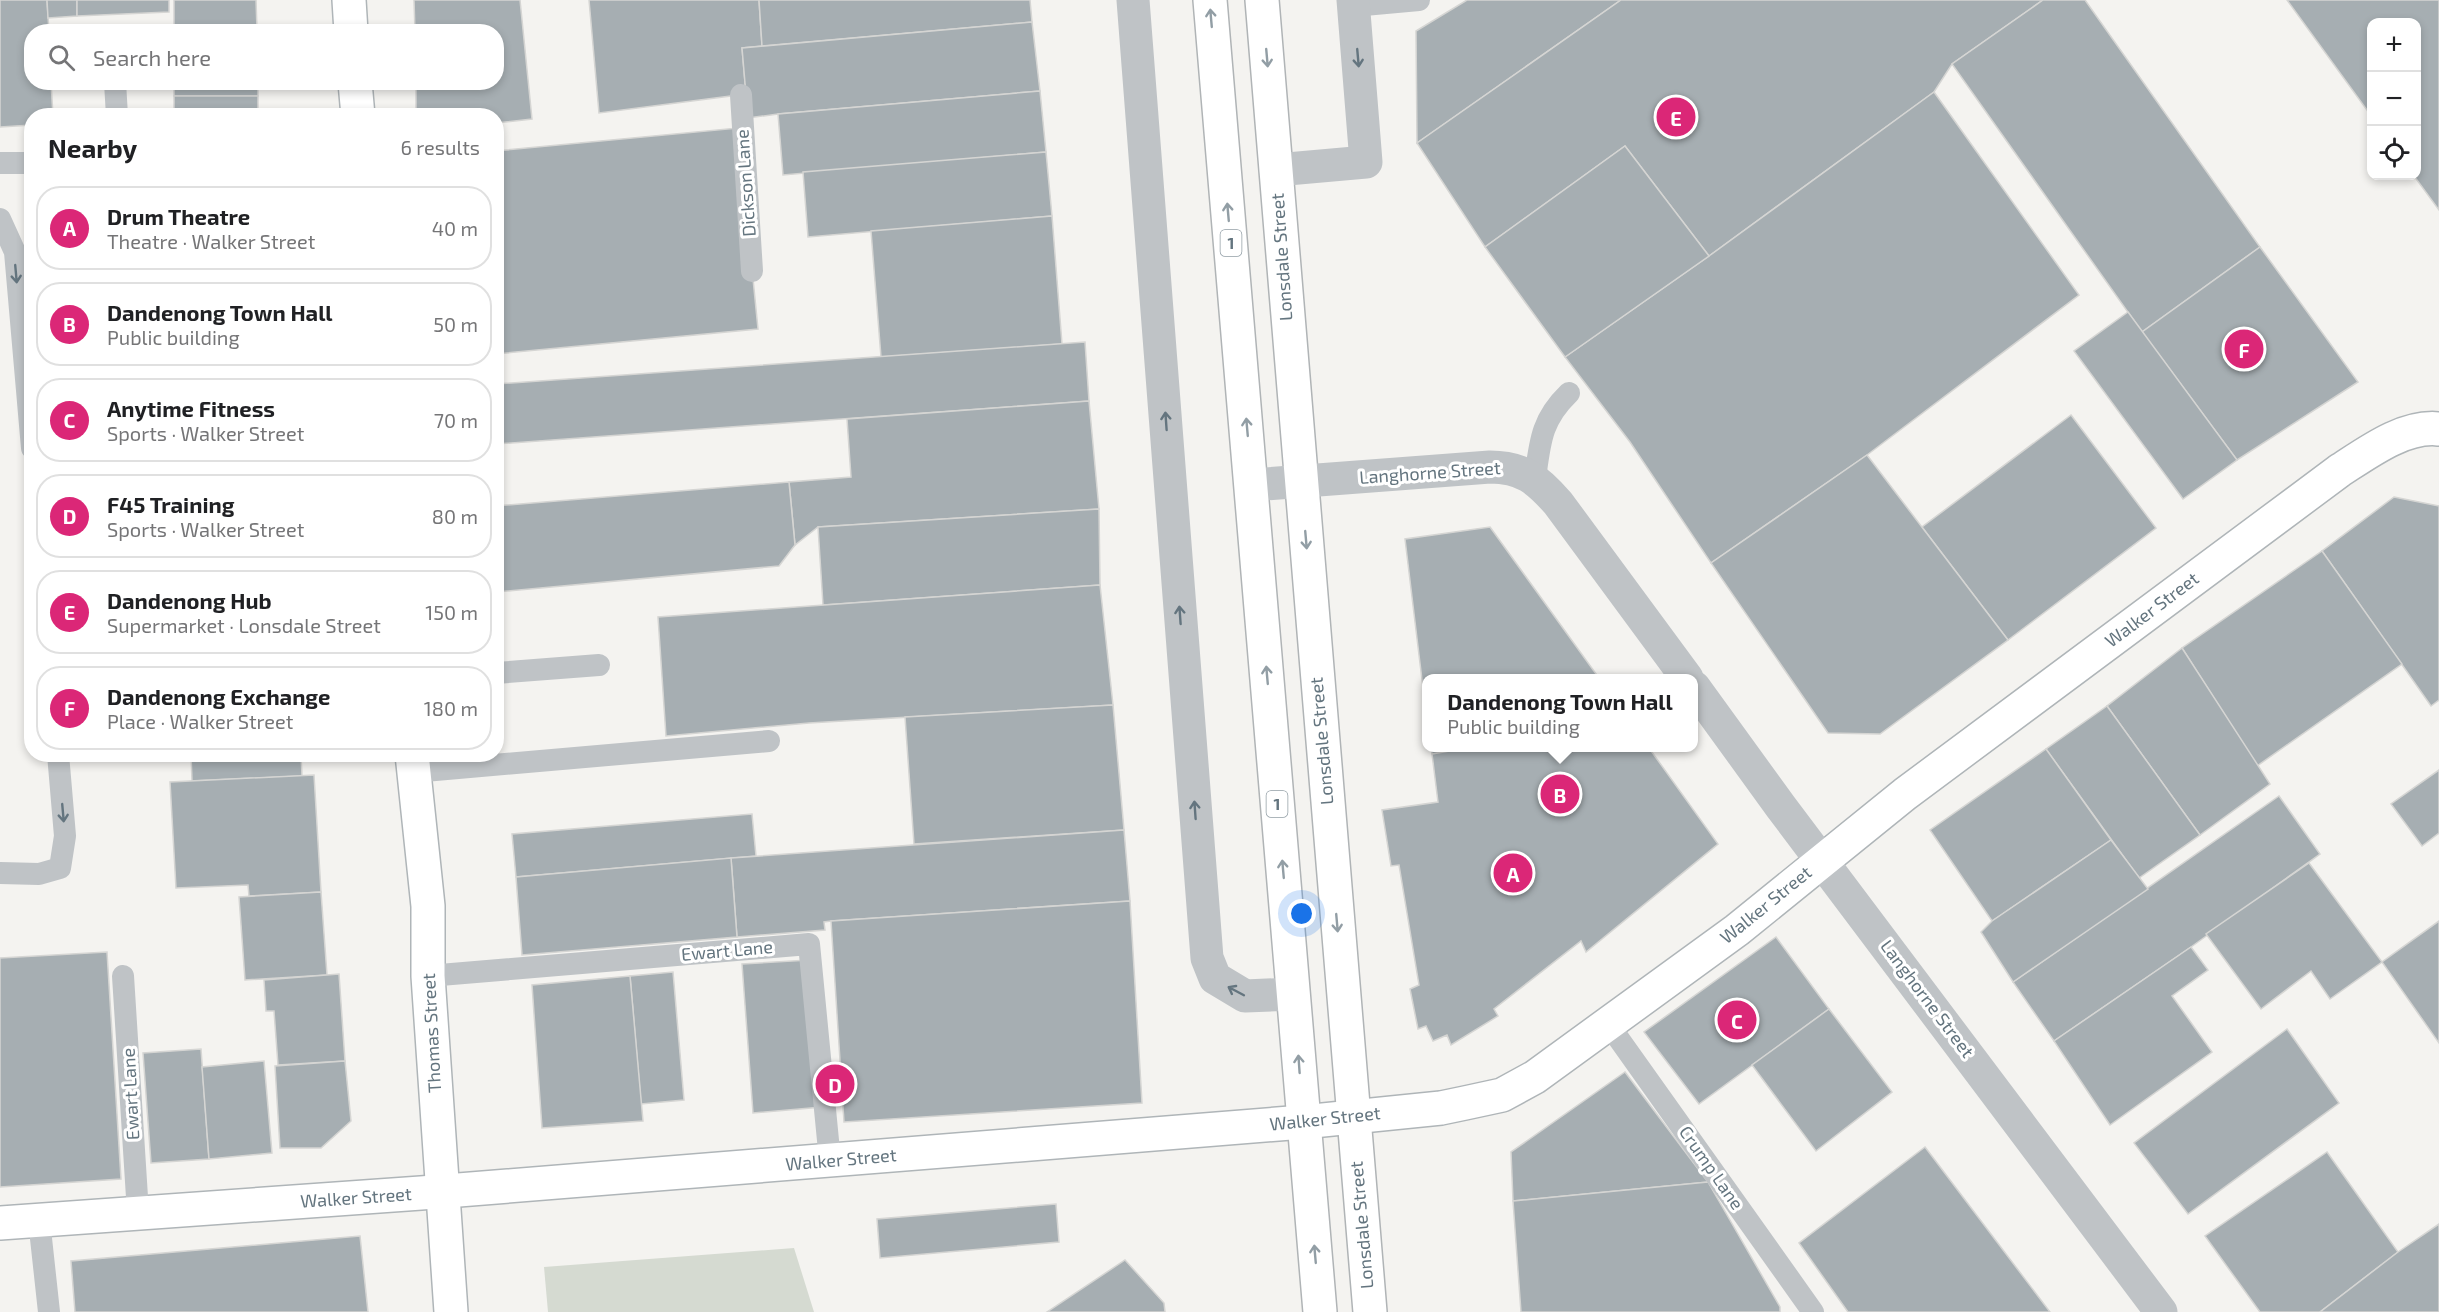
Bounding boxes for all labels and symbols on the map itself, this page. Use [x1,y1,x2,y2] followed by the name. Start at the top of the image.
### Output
[1206,8,1217,28] one-way arrow
[1262,48,1273,68] one-way arrow
[1353,48,1364,68] one-way arrow
[1656,94,1696,140] pin: E
[730,129,760,237] street label: Dickson Lane
[1266,192,1296,322] street label: Lonsdale Street
[1222,202,1233,222] one-way arrow
[1220,230,1242,256] road number: 1
[11,263,22,283] one-way arrow
[2224,326,2264,372] pin: F
[1160,411,1171,431] one-way arrow
[1241,418,1252,438] one-way arrow
[1358,456,1502,488] street label: Langhorne Street
[1301,530,1312,550] one-way arrow
[2100,567,2203,652] street label: Walker Street
[1175,606,1186,626] one-way arrow
[1261,666,1272,685] one-way arrow
[1304,676,1338,806] street label: Lonsdale Street
[1540,772,1580,816] pin: B
[1266,791,1288,817] road number: 1
[1189,800,1200,820] one-way arrow
[58,802,69,822] one-way arrow
[1494,850,1532,896] pin: A
[1277,860,1288,880] one-way arrow
[1715,860,1816,948] street label: Walker Street
[1287,899,1316,928] your location
[1332,913,1343,933] one-way arrow
[680,935,774,965] street label: Ewart Lane
[1876,935,1979,1062] street label: Langhorne Street
[417,972,445,1094] street label: Thomas Street
[1227,985,1245,996] one-way arrow
[1718,998,1756,1042] pin: C
[117,1047,143,1141] street label: Ewart Lane
[1294,1054,1305,1074] one-way arrow
[816,1062,854,1106] pin: D
[1268,1101,1382,1135] street label: Walker Street
[1675,1121,1749,1214] street label: Crump Lane
[784,1143,898,1175] street label: Walker Street
[1344,1160,1378,1290] street label: Lonsdale Street
[300,1182,412,1212] street label: Walker Street
[1309,1244,1320,1264] one-way arrow

